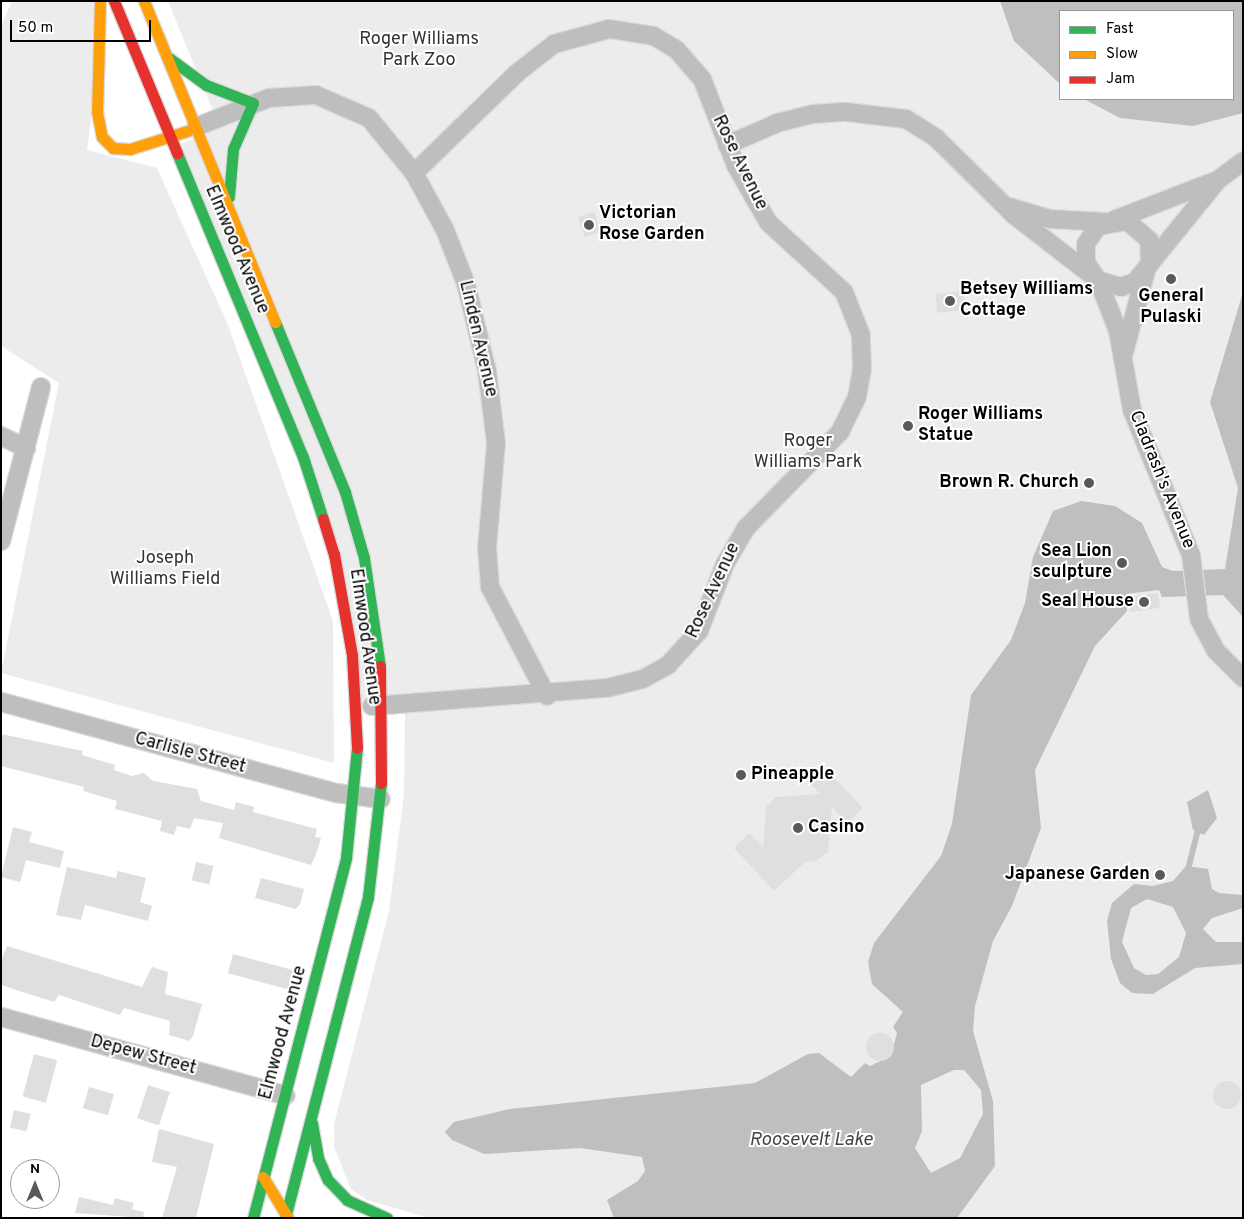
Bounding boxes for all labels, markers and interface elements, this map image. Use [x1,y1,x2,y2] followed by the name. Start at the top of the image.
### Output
[12,10,154,42] scale bar
[1059,10,1234,100] legend
[18,19,53,38] text: 50 m
[1106,20,1134,39] text: Fast
[359,30,479,72] park label: Roger Williams Park Zoo
[1106,45,1138,64] text: Slow
[1106,70,1135,89] text: Jam
[707,112,771,214] street label: Rose Avenue
[199,182,273,318] street label: Elmwood Avenue
[599,204,705,246] place label: Victorian Rose Garden
[583,219,595,231] marker: Victorian Rose Garden
[1165,273,1177,285] marker: General Pulaski
[453,278,501,400] street label: Linden Avenue
[960,280,1093,322] place label: Betsey Williams Cottage
[1138,287,1204,330] place label: General Pulaski
[944,295,956,307] marker: Betsey Williams Cottage
[918,405,1043,448] place label: Roger Williams Statue
[1123,408,1199,552] street label: Cladrash's Avenue
[902,420,914,432] marker: Roger Williams Statue
[754,432,862,474] park label: Roger Williams Park
[939,472,1079,494] place label: Brown R. Church
[1083,477,1095,489] marker: Brown R. Church
[682,539,746,643] street label: Rose Avenue
[1032,542,1112,584] place label: Sea Lion sculpture
[110,549,220,592] park label: Joseph Williams Field
[1116,557,1128,569] marker: Sea Lion sculpture
[344,567,384,707] street label: Elmwood Avenue
[1041,591,1134,613] place label: Seal House
[1138,596,1150,608] marker: Seal House
[132,729,248,779] street label: Carlisle Street
[751,764,834,786] place label: Pineapple
[735,769,747,781] marker: Pineapple
[808,817,864,839] place label: Casino
[792,822,804,834] marker: Casino
[1005,864,1150,886] place label: Japanese Garden
[1154,869,1166,881] marker: Japanese Garden
[256,963,312,1103] street label: Elmwood Avenue
[88,1032,198,1080] street label: Depew Street
[749,1130,873,1152] water label: Roosevelt Lake
[10,1159,60,1209] north arrow
[30,1161,40,1178] text: N

